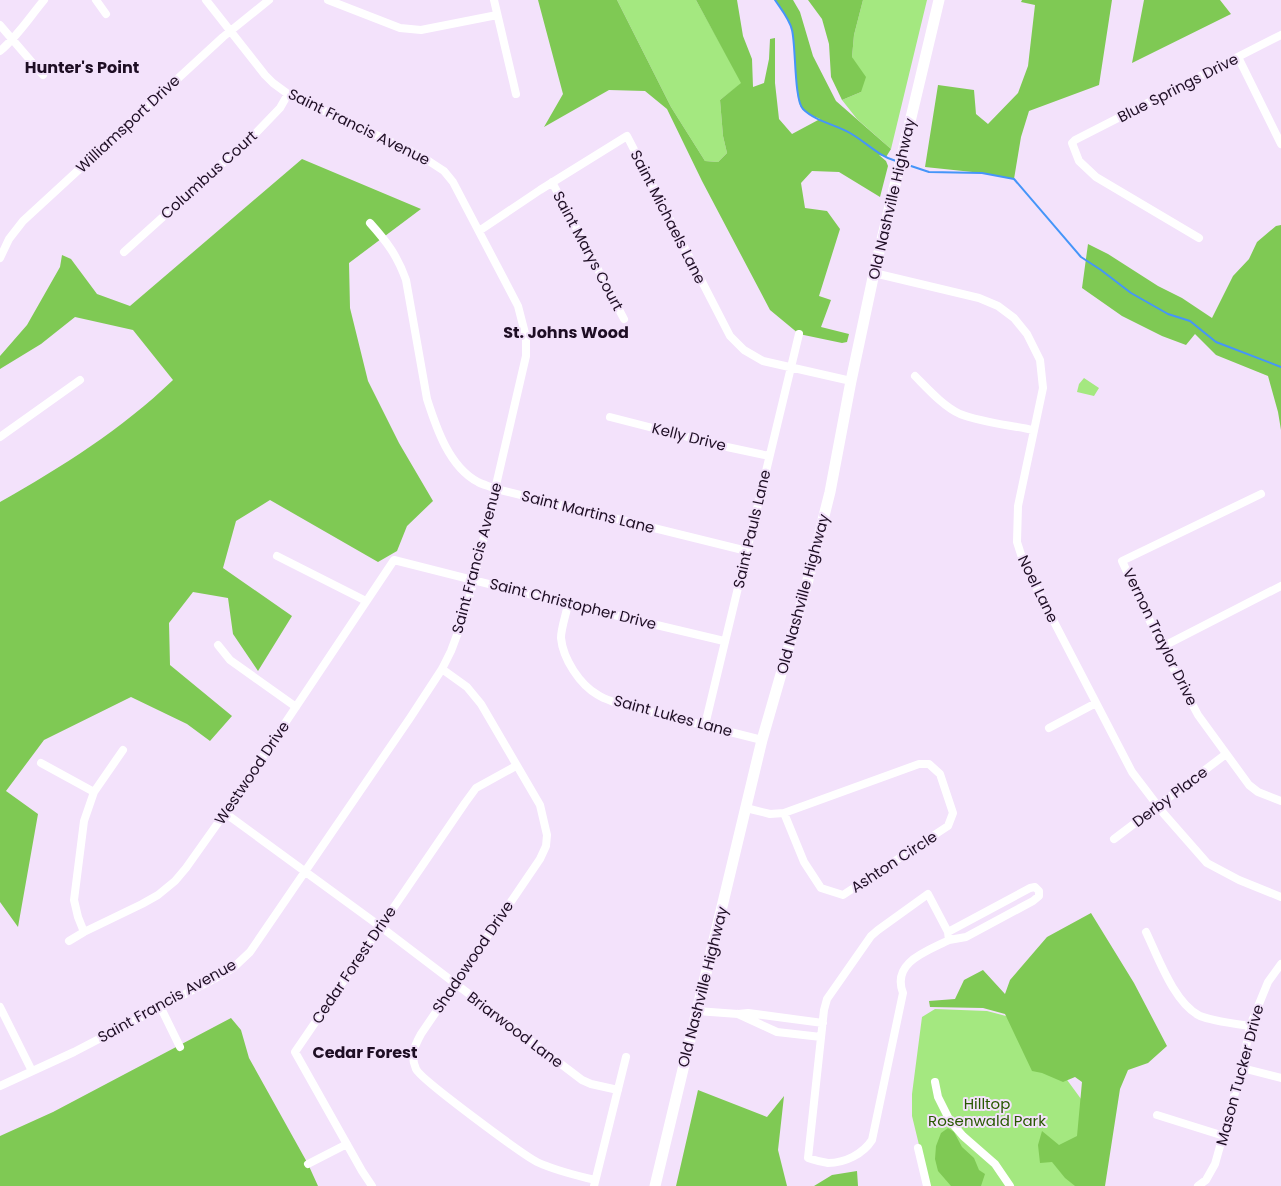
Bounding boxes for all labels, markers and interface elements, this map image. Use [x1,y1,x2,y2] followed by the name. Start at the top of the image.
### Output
[1114,48,1242,127] street label: Blue Springs Drive
[25,56,139,79] district label: Hunter's Point
[71,70,184,177] street label: Williamsport Drive
[285,83,434,170] street label: Saint Francis Avenue
[863,115,920,282] street label: Old Nashville Highway
[156,126,262,224] street label: Columbus Court
[626,146,711,287] street label: Saint Michaels Lane
[548,187,629,314] street label: Saint Marys Court
[503,321,629,344] district label: St. Johns Wood
[650,417,728,456] street label: Kelly Drive
[728,467,775,590] street label: Saint Pauls Lane
[446,480,507,636] street label: Saint Francis Avenue
[519,485,657,538] street label: Saint Martins Lane
[771,511,834,676] street label: Old Nashville Highway
[1013,552,1064,626] street label: Noel Lane
[1118,564,1203,709] street label: Vernon Traylor Drive
[487,573,659,634] street label: Saint Christopher Drive
[611,690,735,741] street label: Saint Lukes Lane
[209,717,294,829] street label: Westwood Drive
[1128,761,1212,832] street label: Derby Place
[846,826,941,897] street label: Ashton Circle
[427,896,518,1017] street label: Shadowood Drive
[306,902,401,1028] street label: Cedar Forest Drive
[672,904,733,1070] street label: Old Nashville Highway
[94,954,240,1047] street label: Saint Francis Avenue
[463,986,568,1073] street label: Briarwood Lane
[1211,1002,1268,1148] street label: Mason Tucker Drive
[312,1041,418,1064] district label: Cedar Forest
[928,1093,1046,1131] park label: Hilltop Rosenwald Park

